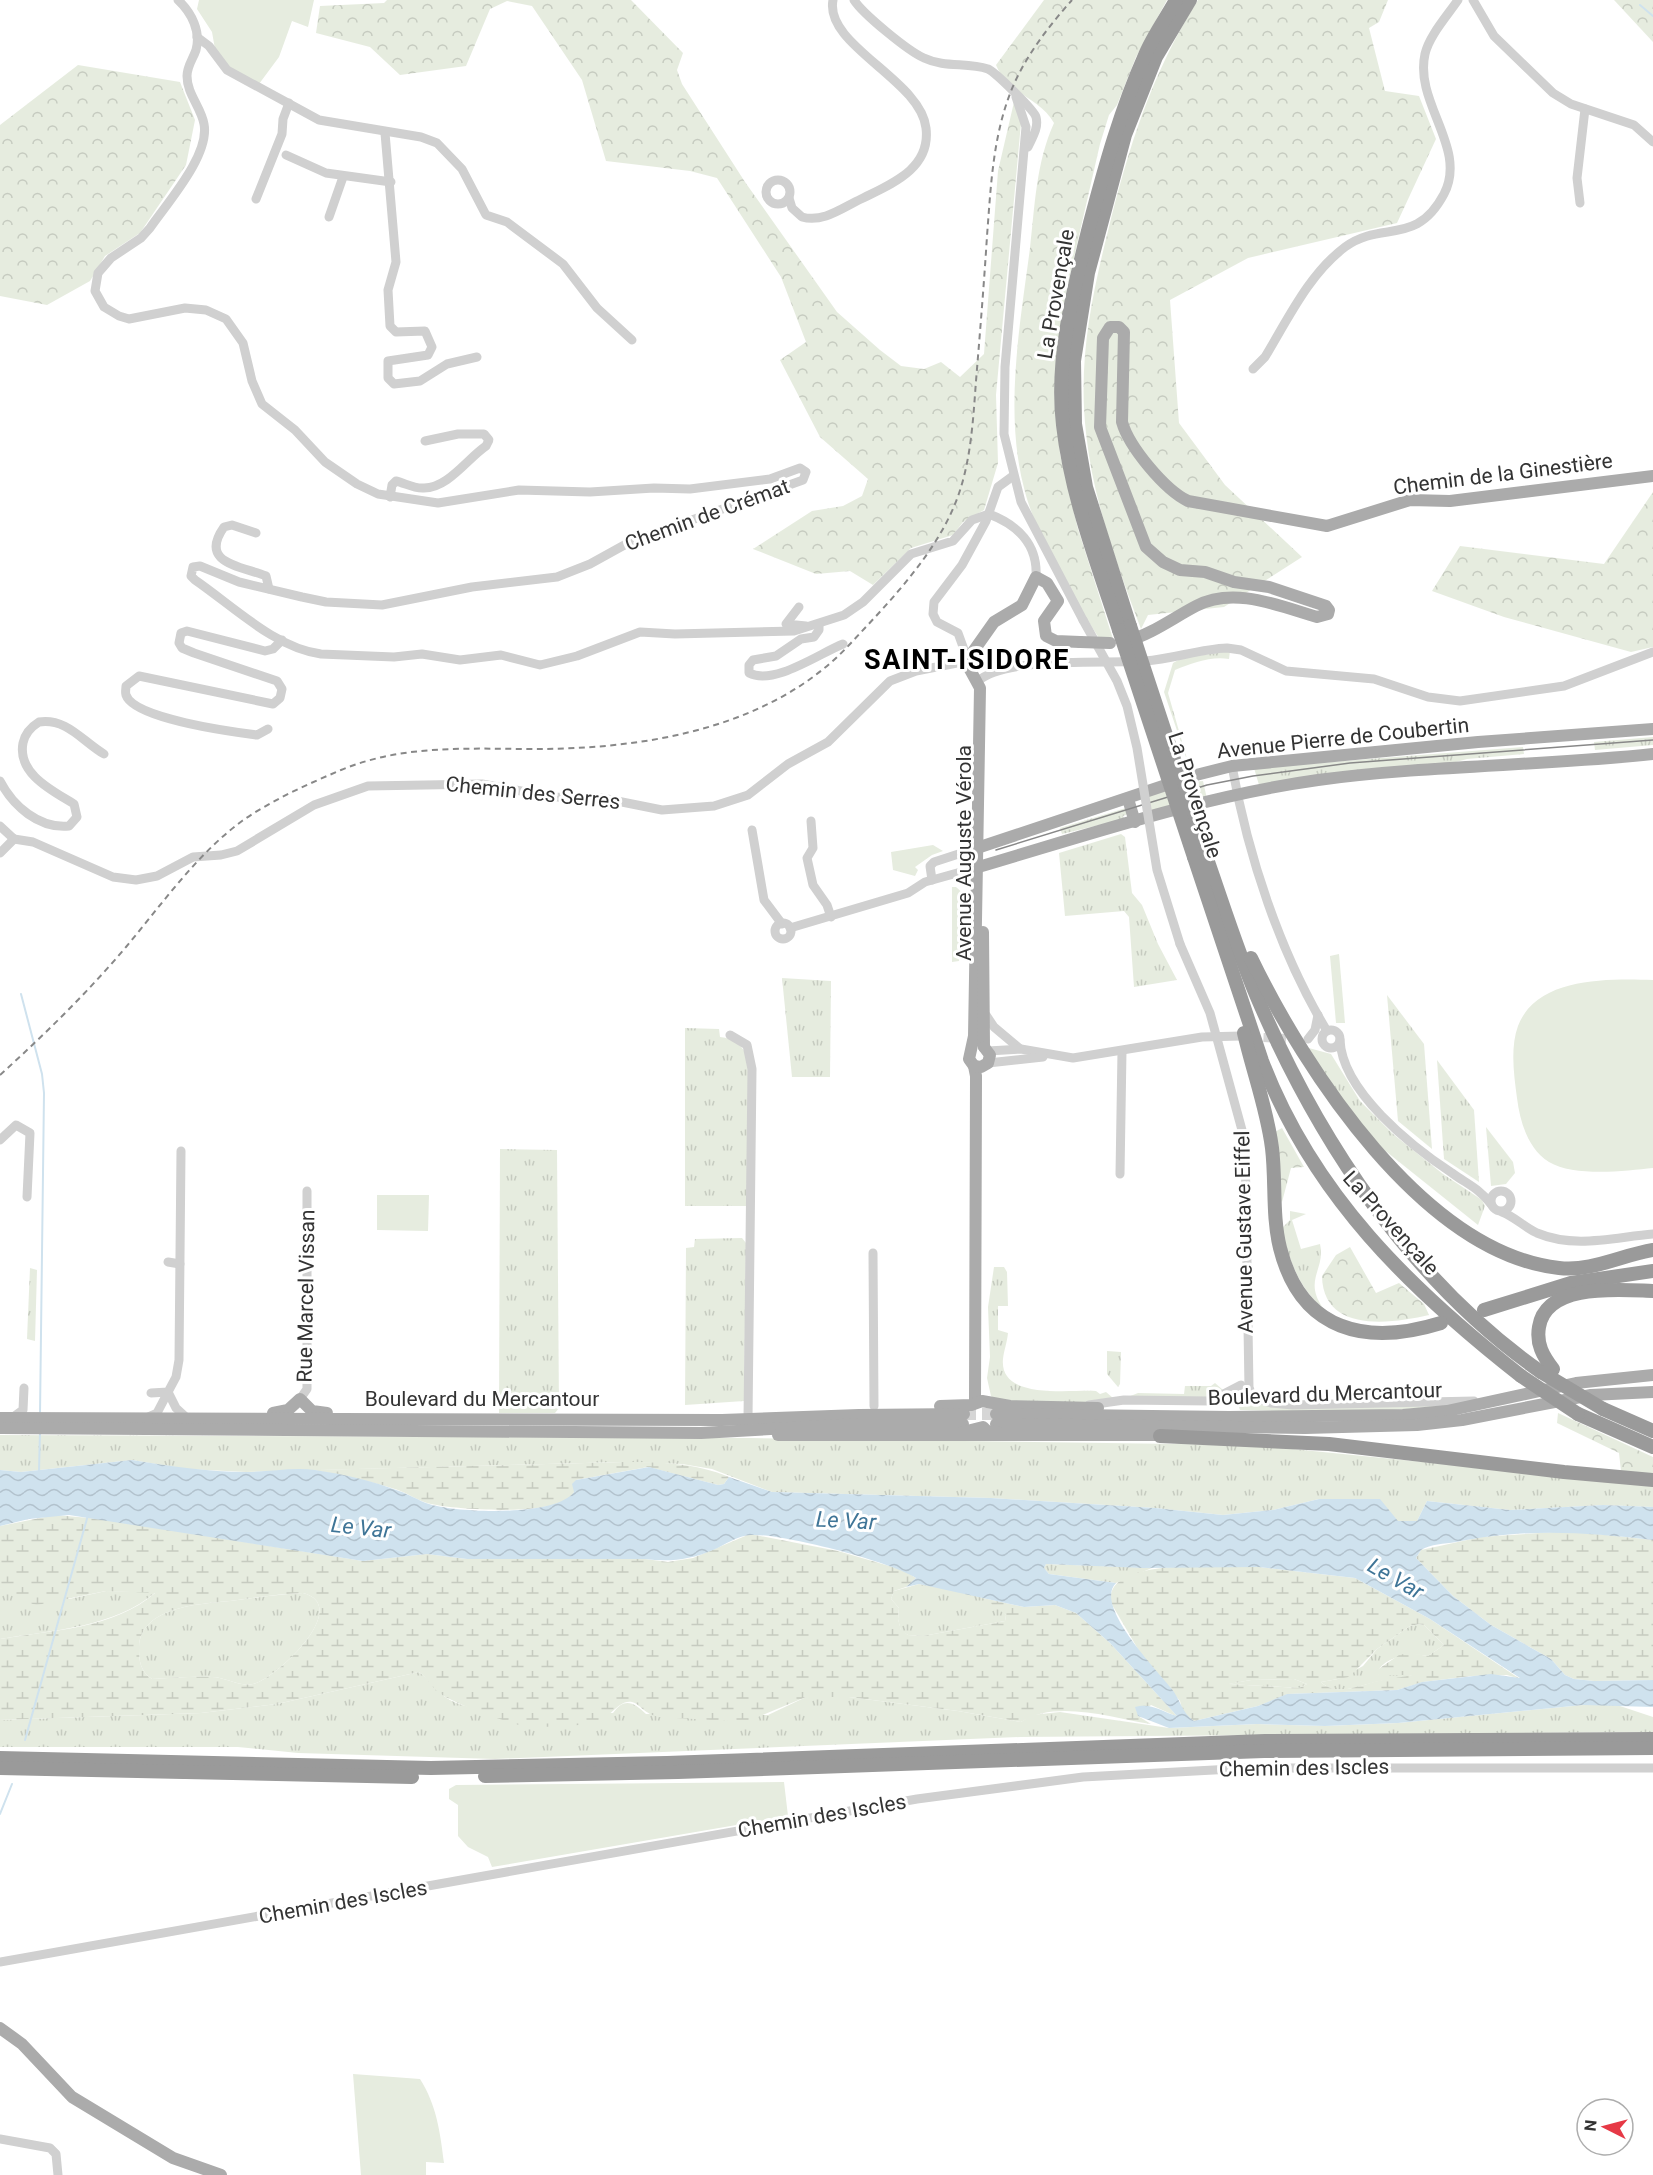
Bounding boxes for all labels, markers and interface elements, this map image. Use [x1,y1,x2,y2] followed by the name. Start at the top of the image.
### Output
[1033,227,1079,361] street label: La Provençale
[1392,449,1614,499] street label: Chemin de la Ginestière
[621,474,793,556] street label: Chemin de Crémat
[864,644,1070,676] district label: SAINT-ISIDORE
[1216,713,1470,763] street label: Avenue Pierre de Coubertin
[1163,729,1227,861] street label: La Provençale
[952,745,976,961] street label: Avenue Auguste Vérola
[445,772,621,814] street label: Chemin des Serres
[1230,1130,1258,1334] street label: Avenue Gustave Eiffel
[1338,1166,1444,1280] street label: La Provençale
[292,1209,320,1383] street label: Rue Marcel Vissan
[1207,1378,1443,1410] street label: Boulevard du Mercantour
[365,1387,599,1411] street label: Boulevard du Mercantour
[815,1506,877,1535] water label: Le Var
[330,1512,393,1543] water label: Le Var
[1363,1553,1429,1605] water label: Le Var
[1219,1755,1389,1781] street label: Chemin des Iscles
[736,1789,908,1843] street label: Chemin des Iscles
[257,1875,429,1929] street label: Chemin des Iscles
[1575,2097,1635,2157] north arrow
[1581,2119,1601,2132] text: N

